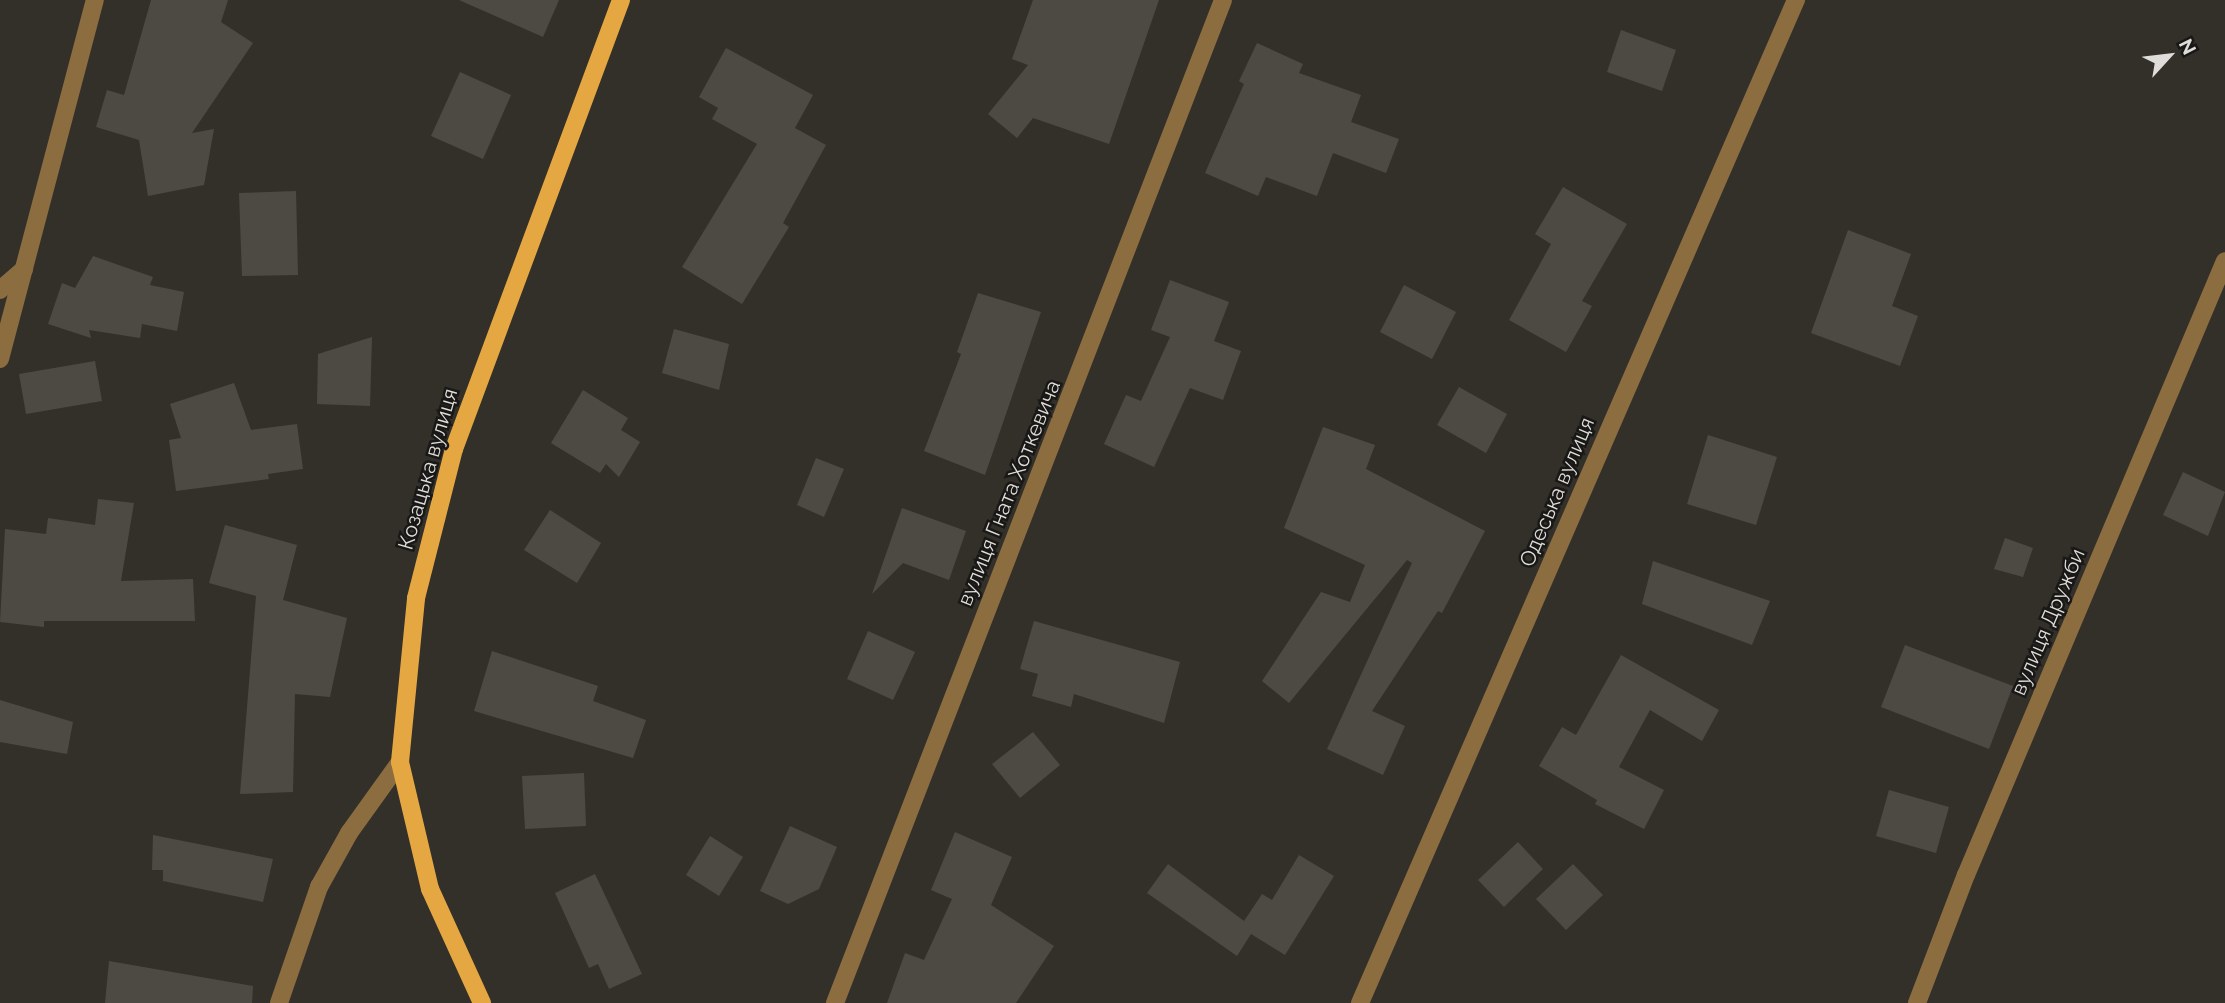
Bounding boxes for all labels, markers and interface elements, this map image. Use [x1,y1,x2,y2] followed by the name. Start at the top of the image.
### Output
[2134,21,2204,91] north arrow
[2175,35,2201,58] text: N
[952,377,1066,609] street label: вулиця Гната Хоткевича
[393,386,463,552] street label: Козацька вулиця
[1514,414,1600,570] street label: Одеська вулиця
[2006,545,2090,699] street label: вулиця Дружби

